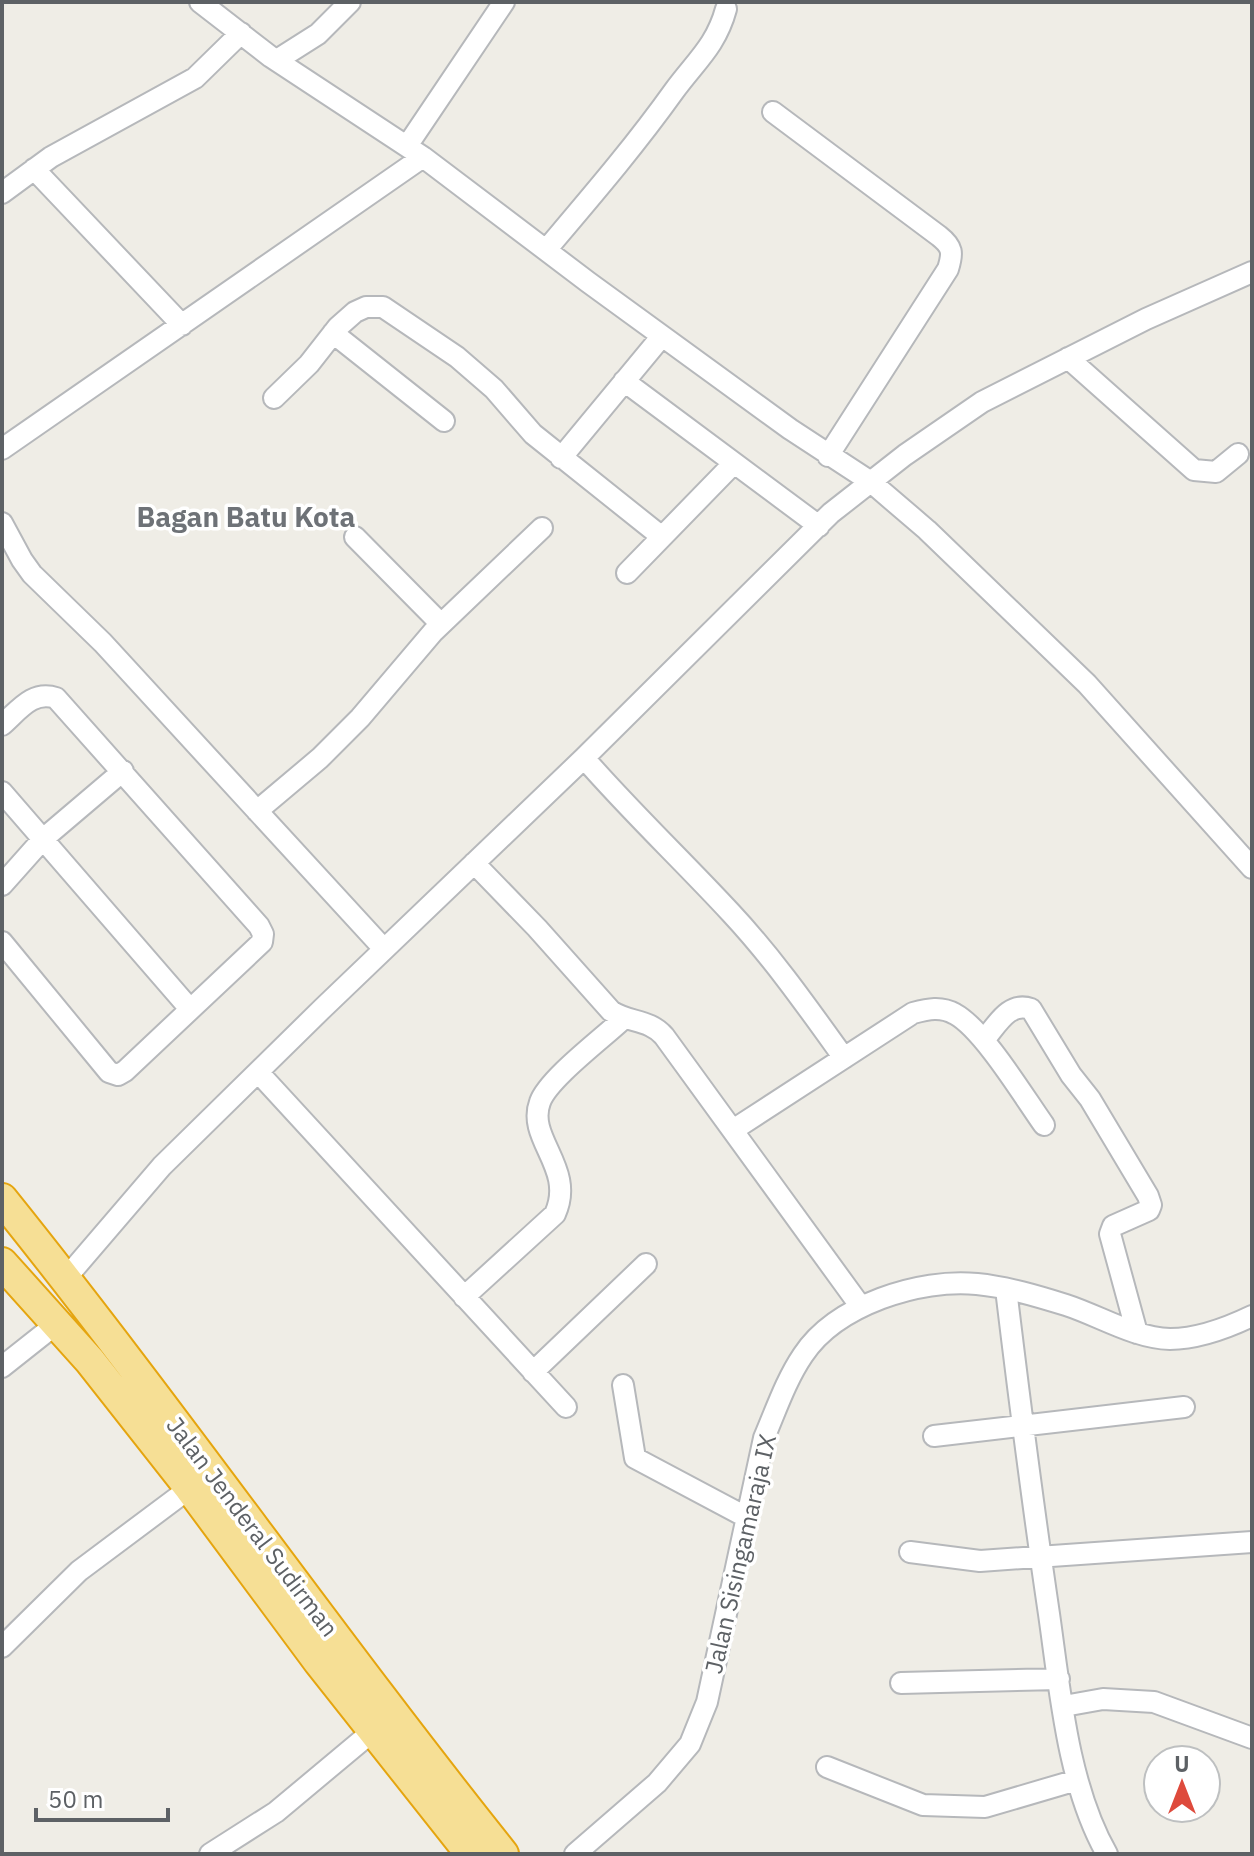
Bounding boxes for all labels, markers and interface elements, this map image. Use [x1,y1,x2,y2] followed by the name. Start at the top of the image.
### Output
[137,498,355,535] district label: Bagan Batu Kota
[160,1410,346,1643] street label: Jalan Jenderal Sudirman
[697,1431,783,1676] street label: Jalan Sisingamaraja IX
[1142,1744,1222,1824] north arrow
[1174,1749,1190,1778] text: U
[36,1772,168,1822] scale bar
[48,1783,103,1815] text: 50 m

